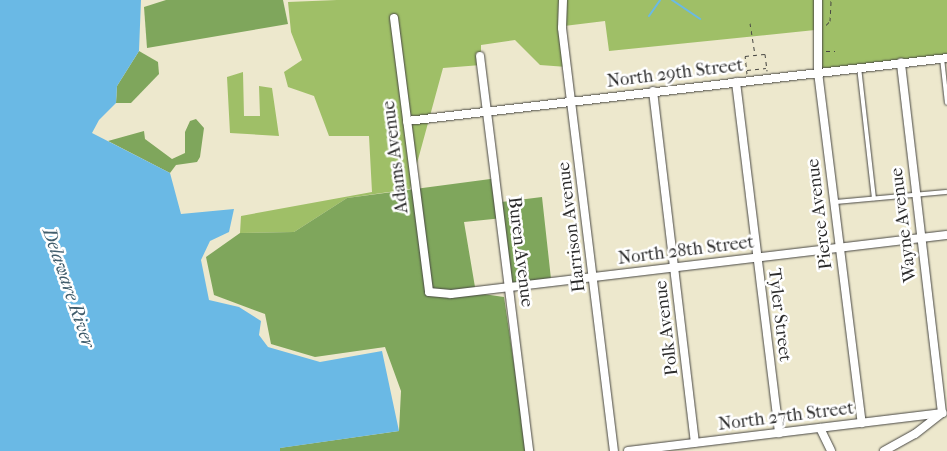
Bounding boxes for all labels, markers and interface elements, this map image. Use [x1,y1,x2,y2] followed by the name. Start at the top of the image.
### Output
[606,55,744,93] street label: North 29th Street
[378,99,414,215] street label: Adams Avenue
[802,157,838,271] street label: Pierce Avenue
[553,161,591,293] street label: Harrison Avenue
[886,167,922,283] street label: Wayne Avenue
[503,196,537,308] street label: Buren Avenue
[37,225,99,351] water label: Delaware River
[617,232,755,270] street label: North 28th Street
[763,267,795,363] street label: Tyler Street
[650,279,684,377] street label: Polk Avenue
[717,398,855,436] street label: North 27th Street

